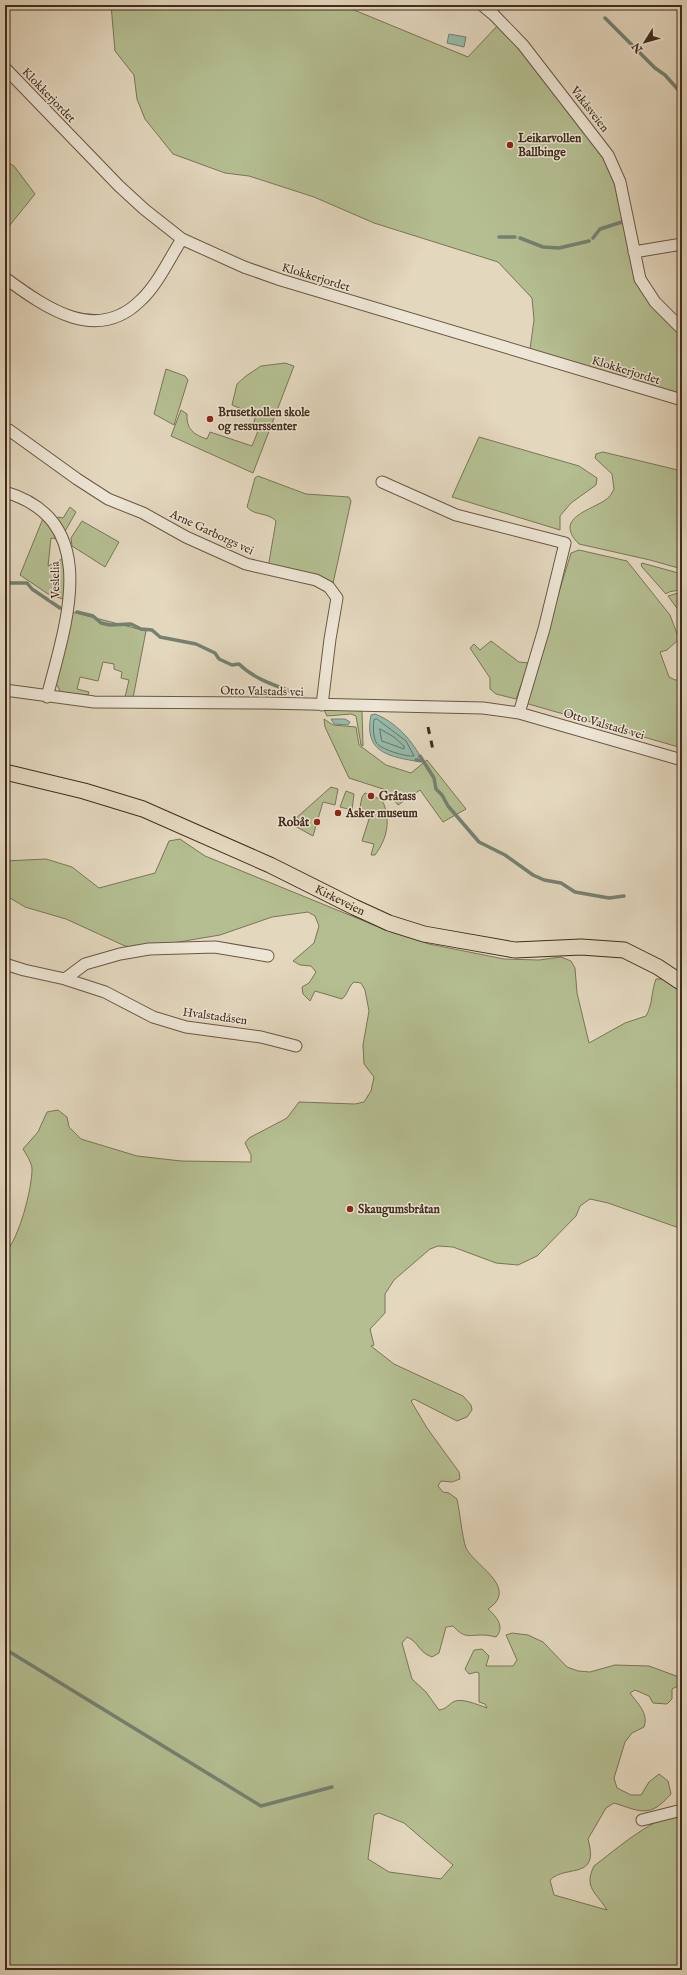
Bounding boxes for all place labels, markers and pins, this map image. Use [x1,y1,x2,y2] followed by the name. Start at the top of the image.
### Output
[517,131,582,161] place label: Leikarvollen Ballbinge
[505,140,515,150] marker: Leikarvollen Ballbinge
[218,405,310,435] place label: Brusetkollen skole og ressurssenter
[205,414,215,424] marker: Brusetkollen skole og ressurssenter
[379,789,417,804] place label: Gråtass
[366,791,376,801] marker: Gråtass
[345,806,419,821] place label: Asker museum
[333,808,343,818] marker: Asker museum
[278,815,310,830] place label: Robåt
[312,817,322,827] marker: Robåt
[358,1202,440,1218] place label: Skaugumsbråtan
[345,1204,355,1214] marker: Skaugumsbråtan

